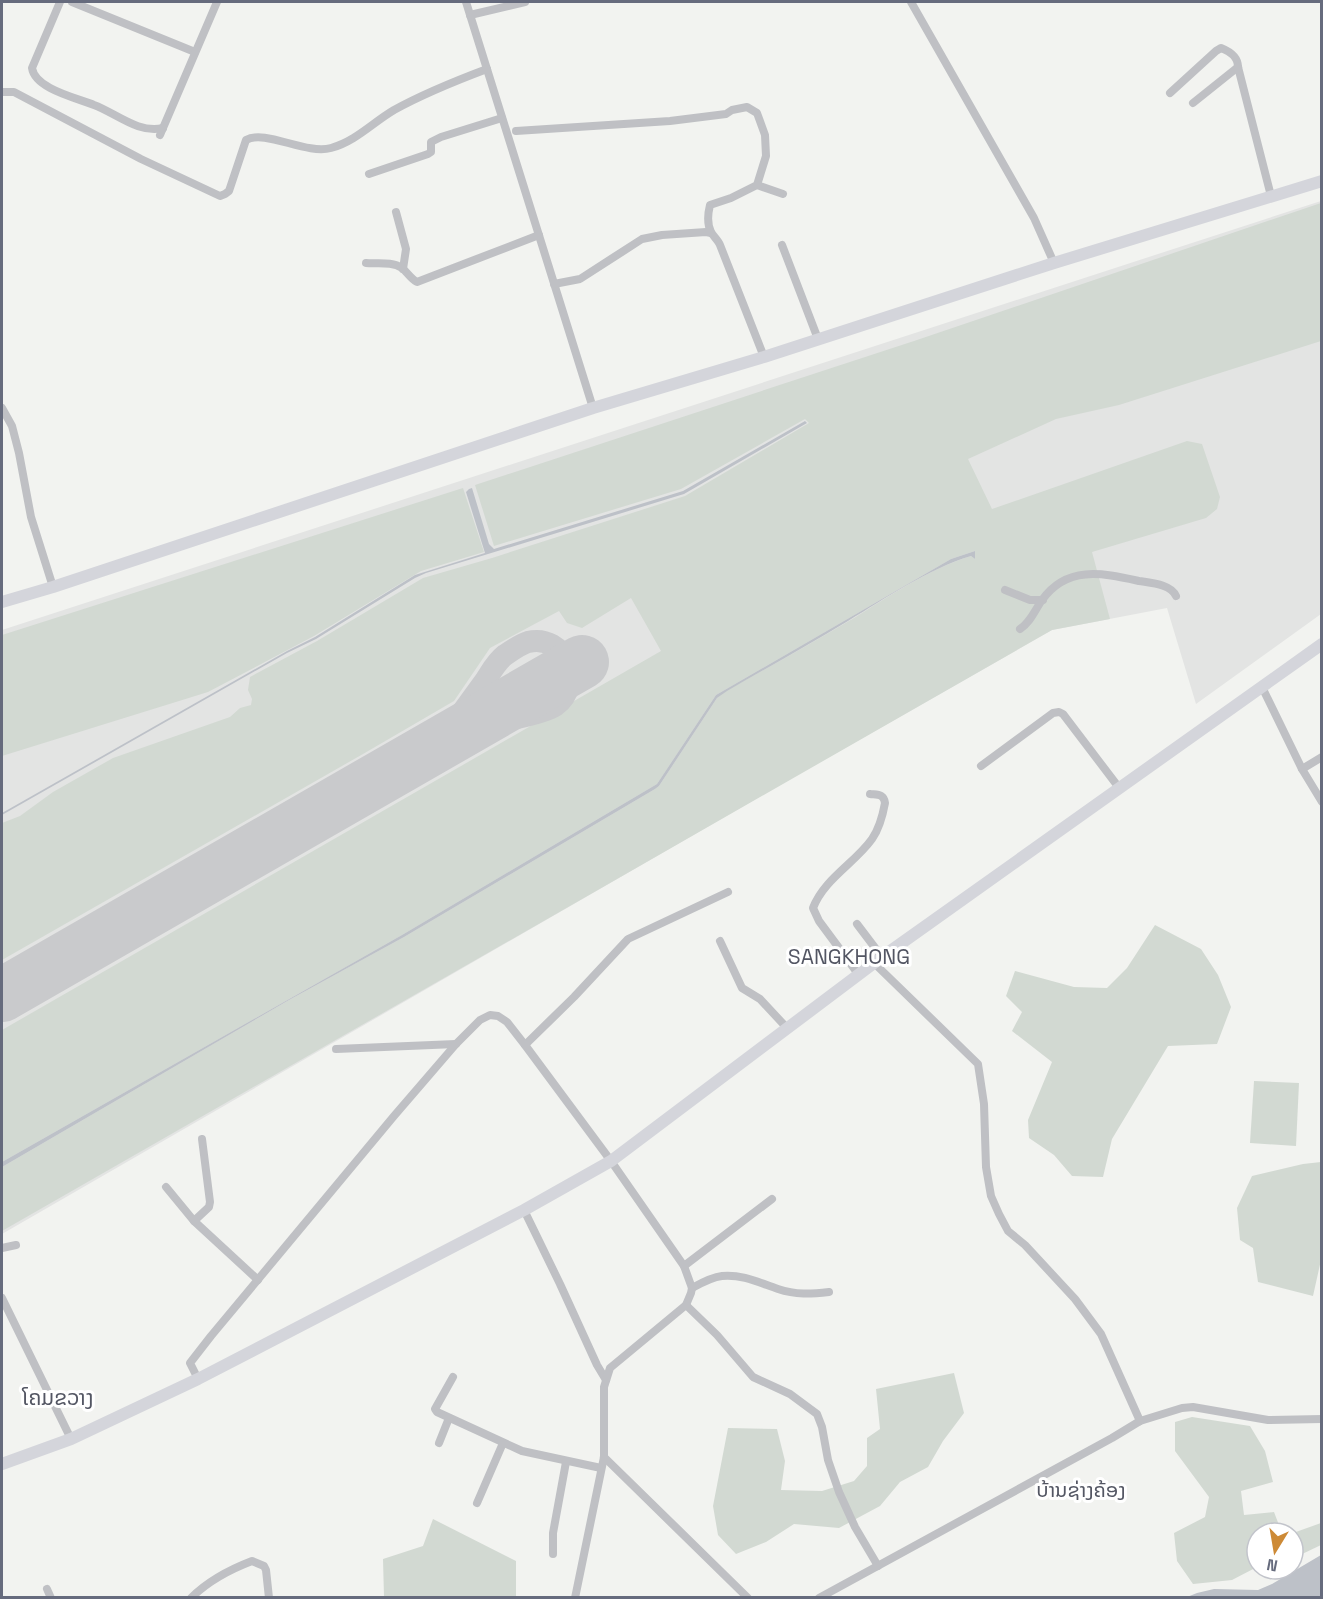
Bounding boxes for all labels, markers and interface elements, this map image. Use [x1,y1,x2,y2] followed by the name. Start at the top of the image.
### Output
[788,943,910,970] district label: SANGKHONG
[22,1384,93,1411] district label: ໂຄມຂວາງ
[1036,1477,1126,1503] district label: ບ້ານຊ່າງຄ້ອງ
[1245,1521,1305,1581] north arrow
[1265,1554,1280,1577] text: N

